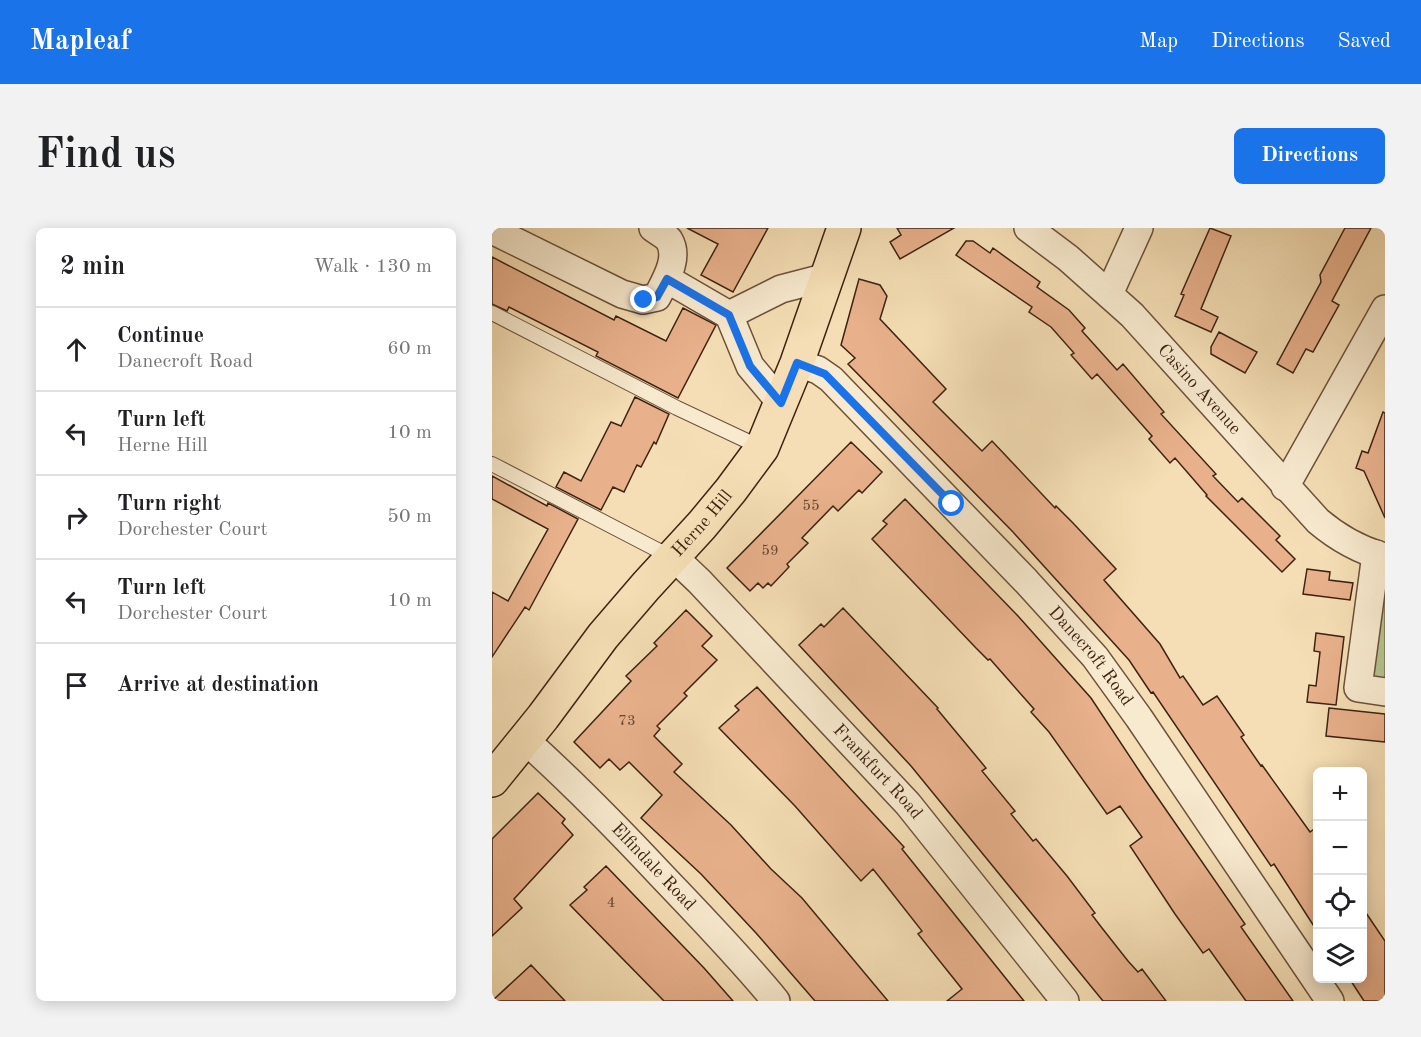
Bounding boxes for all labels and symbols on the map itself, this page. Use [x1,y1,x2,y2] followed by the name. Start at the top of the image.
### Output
[630,286,656,312] route end
[1154,341,1244,438] street label: Casino Avenue
[669,487,736,560] street label: Herne Hill
[938,490,964,516] route start
[802,499,820,514] house number: 55
[761,544,779,559] house number: 59
[1045,603,1136,709] street label: Danecroft Road
[618,714,636,729] house number: 73
[829,721,925,823] street label: Frankfurt Road
[608,820,699,914] street label: Elfindale Road
[607,896,615,911] house number: 4

